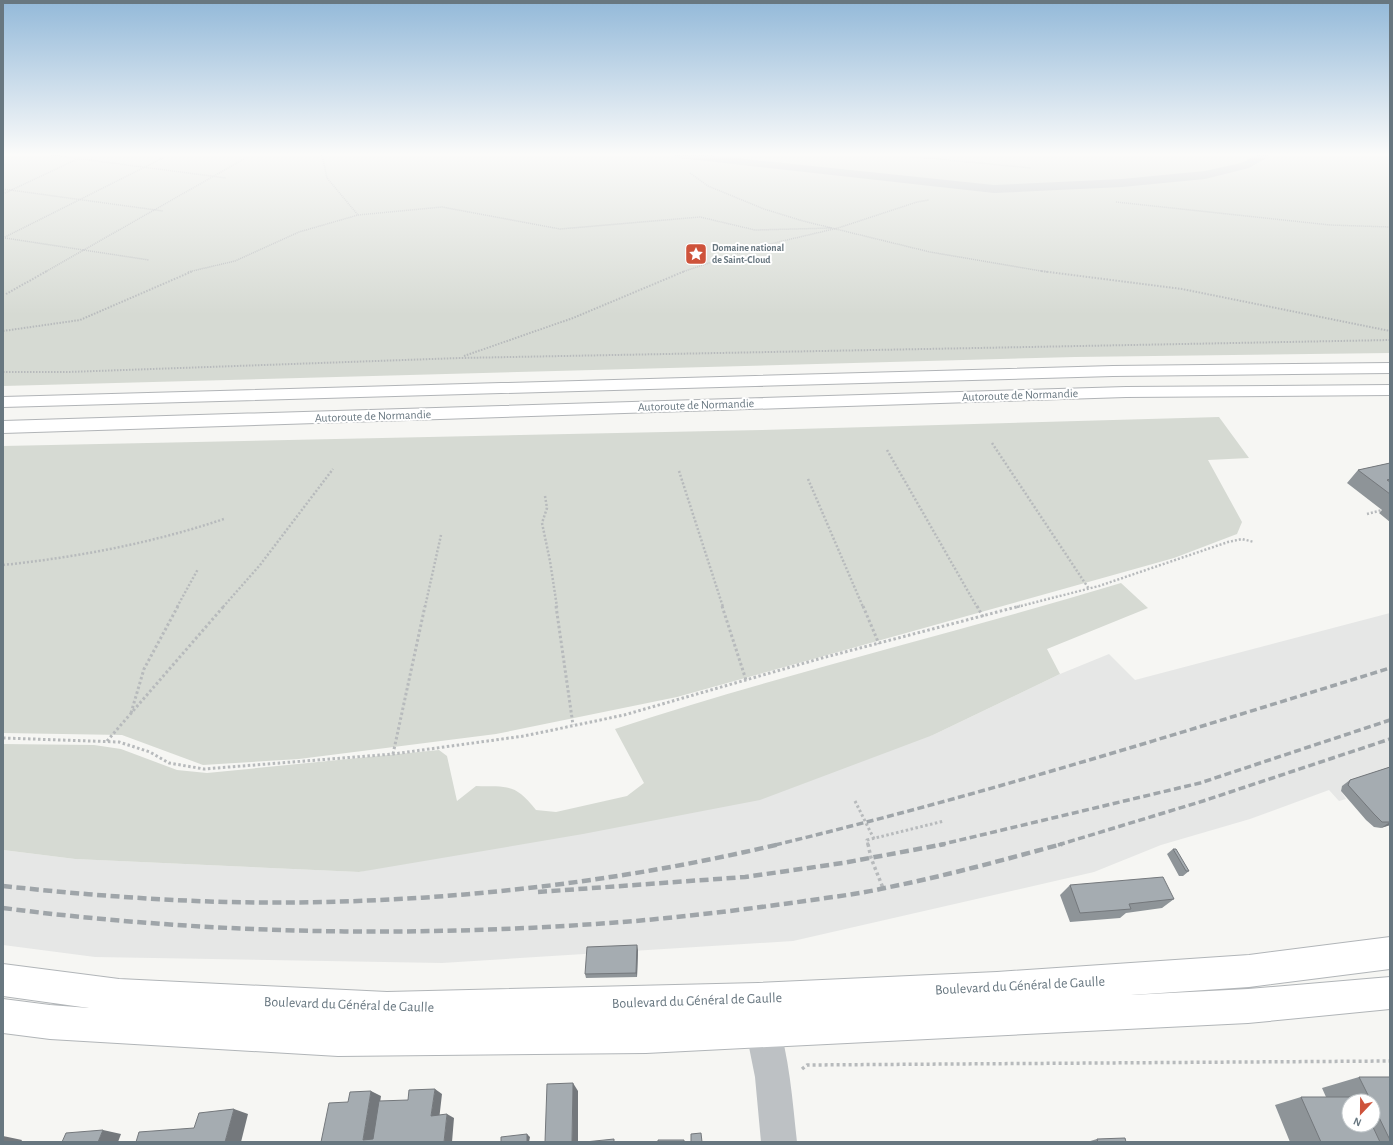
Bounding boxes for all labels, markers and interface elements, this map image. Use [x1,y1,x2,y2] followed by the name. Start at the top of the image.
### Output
[683,241,709,267] place icon: Domaine national de Saint-Cloud
[712,243,784,265] place label: Domaine national de Saint-Cloud
[962,387,1078,403] street label: Autoroute de Normandie
[638,397,754,413] street label: Autoroute de Normandie
[315,408,431,424] street label: Autoroute de Normandie
[935,975,1105,997] street label: Boulevard du Général de Gaulle
[612,991,782,1011] street label: Boulevard du Général de Gaulle
[264,995,434,1015] street label: Boulevard du Général de Gaulle
[1341,1093,1381,1133] north arrow
[1352,1115,1363,1128] text: N

